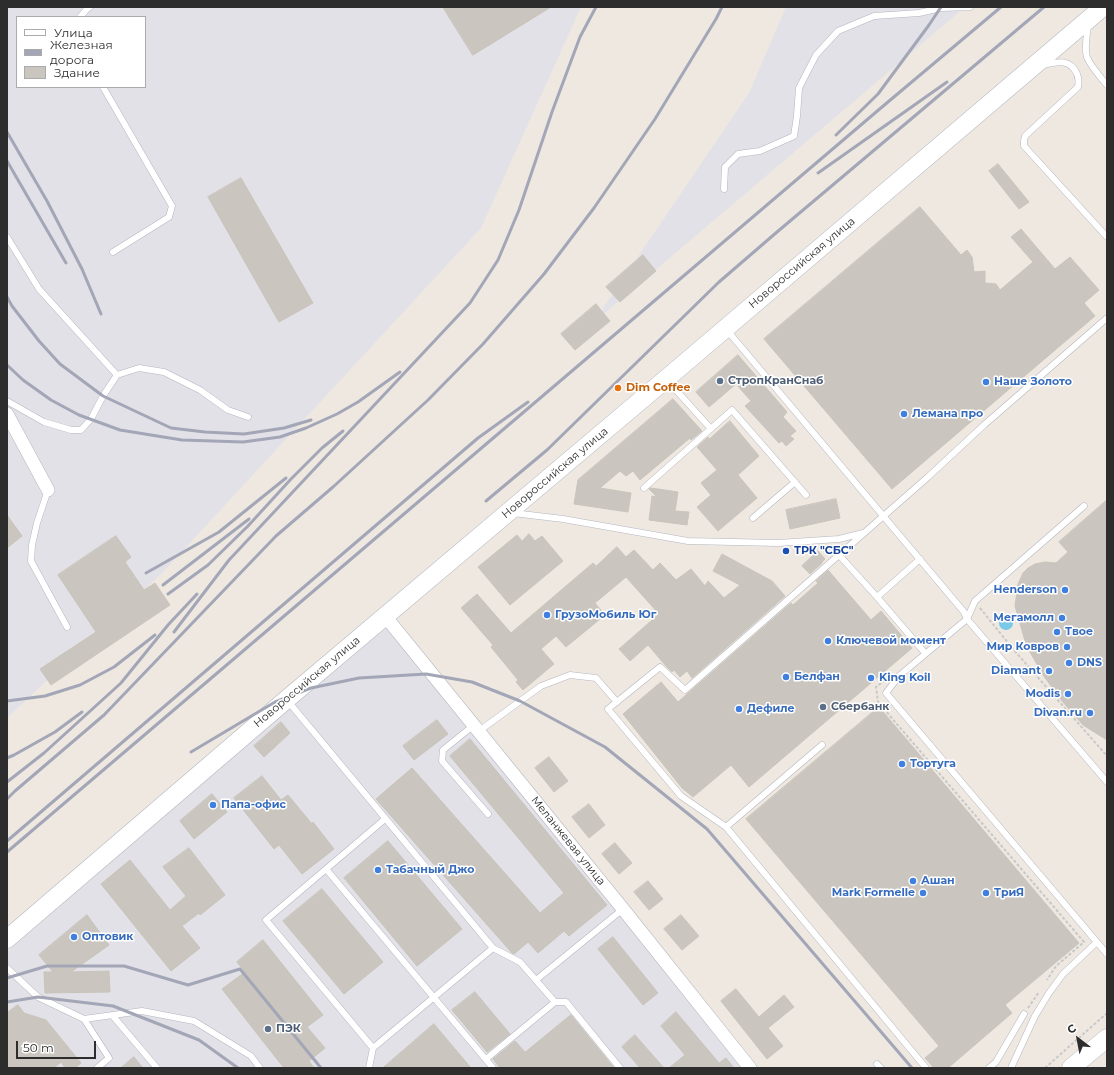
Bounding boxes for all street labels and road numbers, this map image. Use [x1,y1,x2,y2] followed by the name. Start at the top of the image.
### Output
[746,215,858,311] street label: Новороссийская улица
[499,425,611,521] street label: Новороссийская улица
[251,634,363,730] street label: Новороссийская улица
[528,794,608,888] street label: Меланжевая улица

